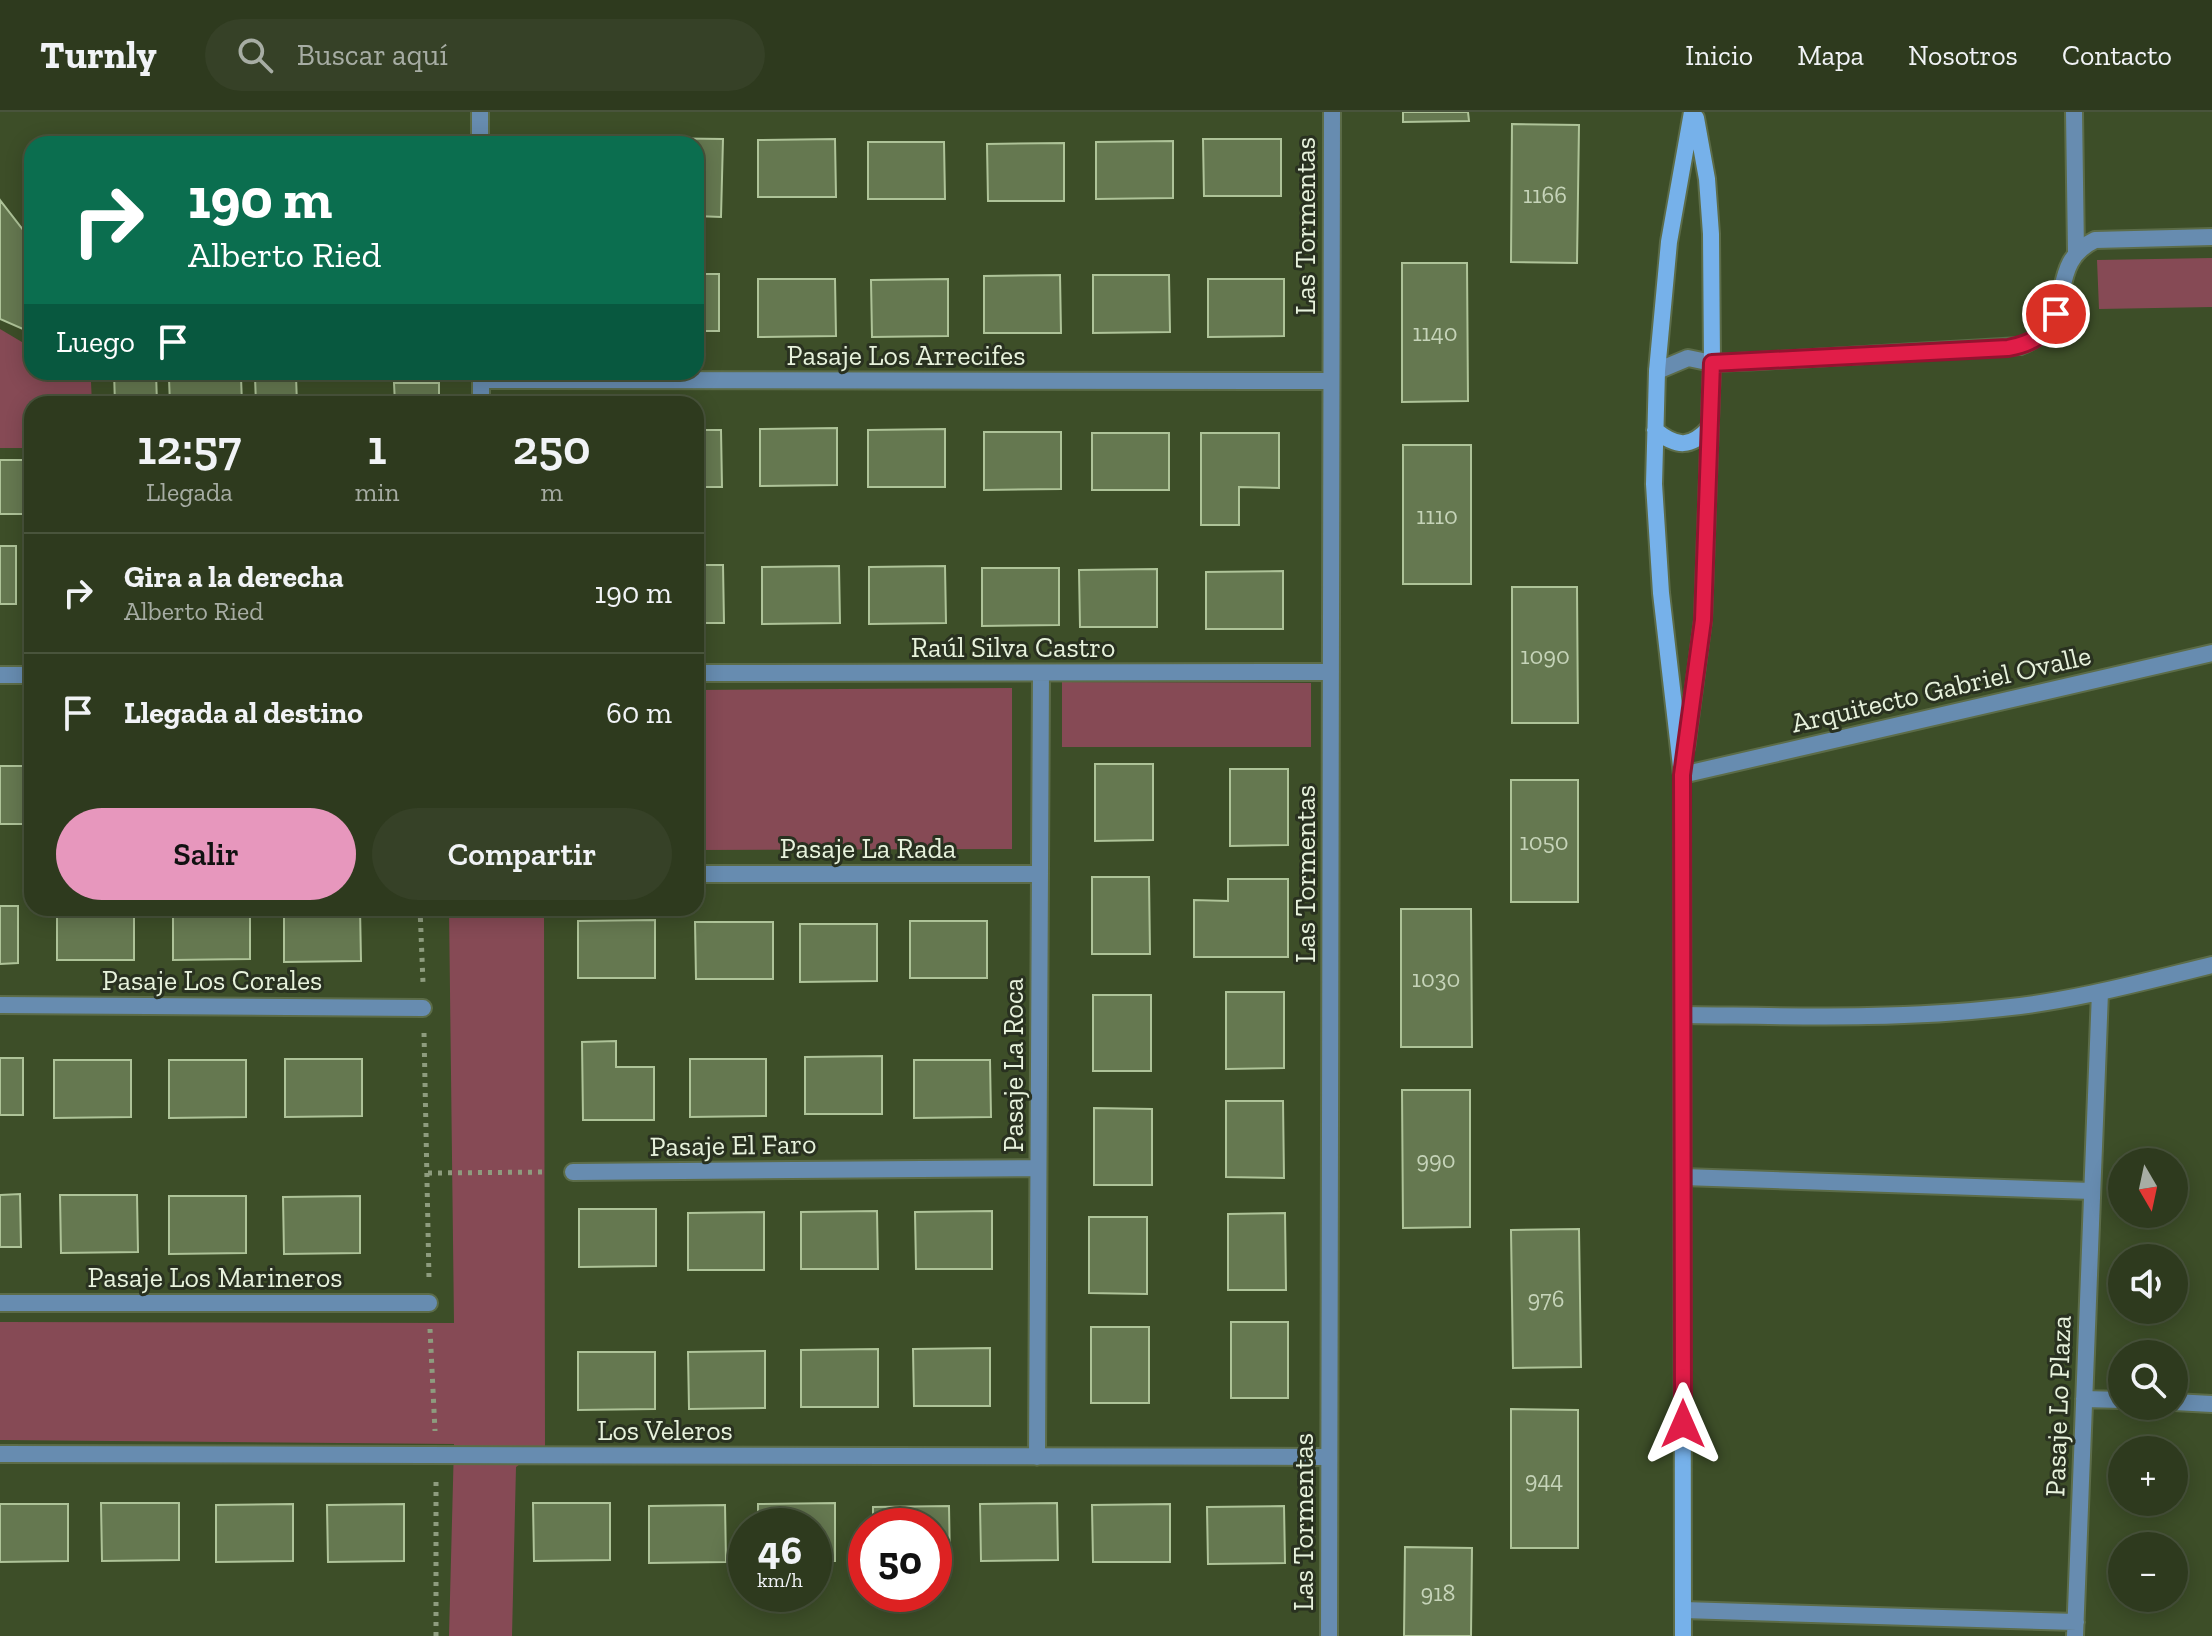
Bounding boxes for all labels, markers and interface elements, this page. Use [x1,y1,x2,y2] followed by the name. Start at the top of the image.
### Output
[205,19,765,91] search box
[40,32,157,78] text: Turnly
[233,33,277,77] icon: search
[297,37,448,73] text: Buscar aquí
[1685,39,1753,72] text: Inicio
[1797,39,1864,72] text: Mapa
[1908,39,2018,72] text: Nosotros
[2062,39,2172,72] text: Contacto
[1289,137,1322,315] street label: Las Tormentas
[188,165,332,232] text: 190 m
[56,168,160,272] icon: right
[1523,180,1567,209] house number: 1166
[188,233,381,276] text: Alberto Ried
[2022,280,2090,348] pin
[2034,292,2078,336] icon: arrive
[1412,318,1458,347] house number: 1140
[151,320,195,364] icon: arrive
[56,324,135,360] text: Luego
[787,339,1025,372] street label: Pasaje Los Arrecifes
[137,419,241,476] text: 12:57
[368,419,387,476] text: 1
[513,419,591,476] text: 250
[146,476,233,508] text: Llegada
[355,476,399,508] text: min
[540,476,563,508] text: m
[1416,501,1458,530] house number: 1110
[124,559,344,595] text: Gira a la derecha
[56,571,100,615] icon: right
[595,575,672,611] text: 190 m
[124,595,264,627] text: Alberto Ried
[911,631,1115,664] street label: Raúl Silva Castro
[1788,638,2094,740] street label: Arquitecto Gabriel Ovalle
[1520,641,1570,670] house number: 1090
[56,691,100,735] icon: arrive
[124,695,363,731] text: Llegada al destino
[606,695,672,731] text: 60 m
[1289,785,1322,963] street label: Las Tormentas
[56,808,356,900] button: Salir
[372,808,672,900] button: Compartir
[1519,827,1569,856] house number: 1050
[780,832,957,865] street label: Pasaje La Rada
[102,964,322,997] street label: Pasaje Los Corales
[1412,964,1460,993] house number: 1030
[997,977,1030,1152] street label: Pasaje La Roca
[649,1127,817,1163] street label: Pasaje El Faro
[1416,1145,1456,1174] house number: 990
[2108,1148,2188,1228] north arrow
[2108,1148,2188,1612] map controls
[2108,1244,2188,1324] button: sound
[87,1261,343,1294] street label: Pasaje Los Marineros
[1528,1284,1564,1313] house number: 976
[2038,1314,2078,1497] street label: Pasaje Lo Plaza
[2108,1340,2188,1420] button: search
[1641,1382,1725,1466] position arrow
[597,1414,733,1447] street label: Los Veleros
[1287,1433,1320,1611] street label: Las Tormentas
[2108,1436,2188,1516] button: +
[1525,1465,1563,1494] house number: 944
[848,1508,952,1612] speed limit sign: 50
[758,1526,802,1574] text: 46
[2108,1532,2188,1612] button: −
[757,1568,803,1592] text: km/h
[1421,1578,1455,1607] house number: 918

